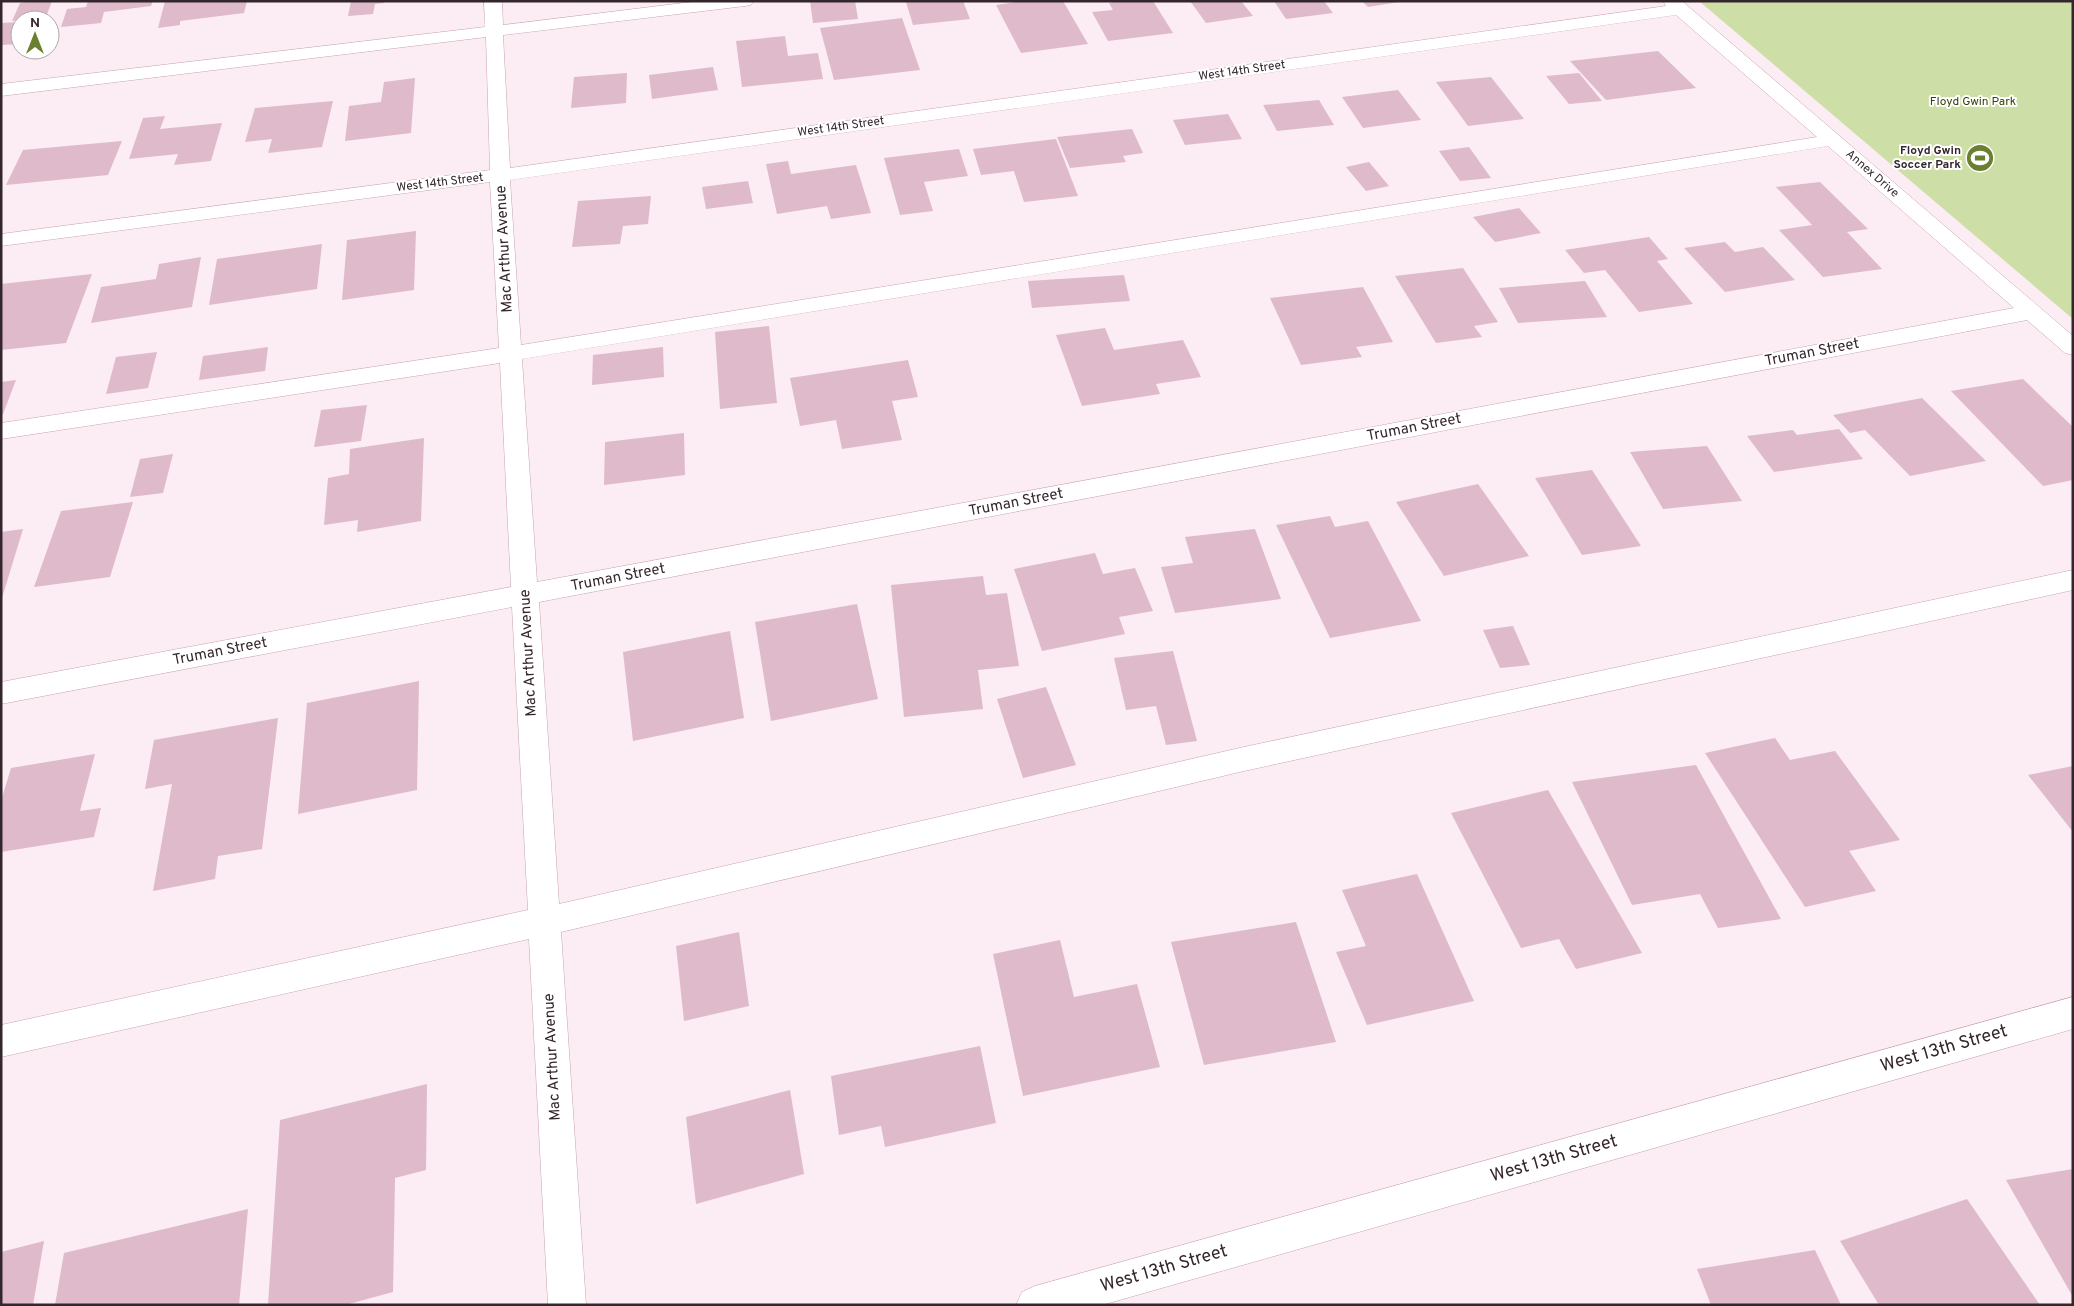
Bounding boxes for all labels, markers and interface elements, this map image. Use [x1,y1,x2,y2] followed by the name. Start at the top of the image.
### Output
[10,10,60,60] north arrow
[30,15,40,32] text: N
[1197,57,1287,85] street label: West 14th Street
[1930,94,2016,110] park label: Floyd Gwin Park
[796,113,886,141] street label: West 14th Street
[1894,143,1961,173] place label: Floyd Gwin Soccer Park
[1965,143,1995,173] sports icon: Floyd Gwin Soccer Park
[1842,146,1902,202] street label: Annex Drive
[396,170,484,196] street label: West 14th Street
[492,185,518,313] street label: Mac Arthur Avenue
[1763,335,1861,371] street label: Truman Street
[1365,410,1463,446] street label: Truman Street
[967,485,1065,521] street label: Truman Street
[569,560,667,596] street label: Truman Street
[516,589,542,717] street label: Mac Arthur Avenue
[171,634,269,670] street label: Truman Street
[540,993,566,1121] street label: Mac Arthur Avenue
[1878,1020,2010,1078] street label: West 13th Street
[1488,1130,1620,1188] street label: West 13th Street
[1098,1240,1230,1298] street label: West 13th Street

